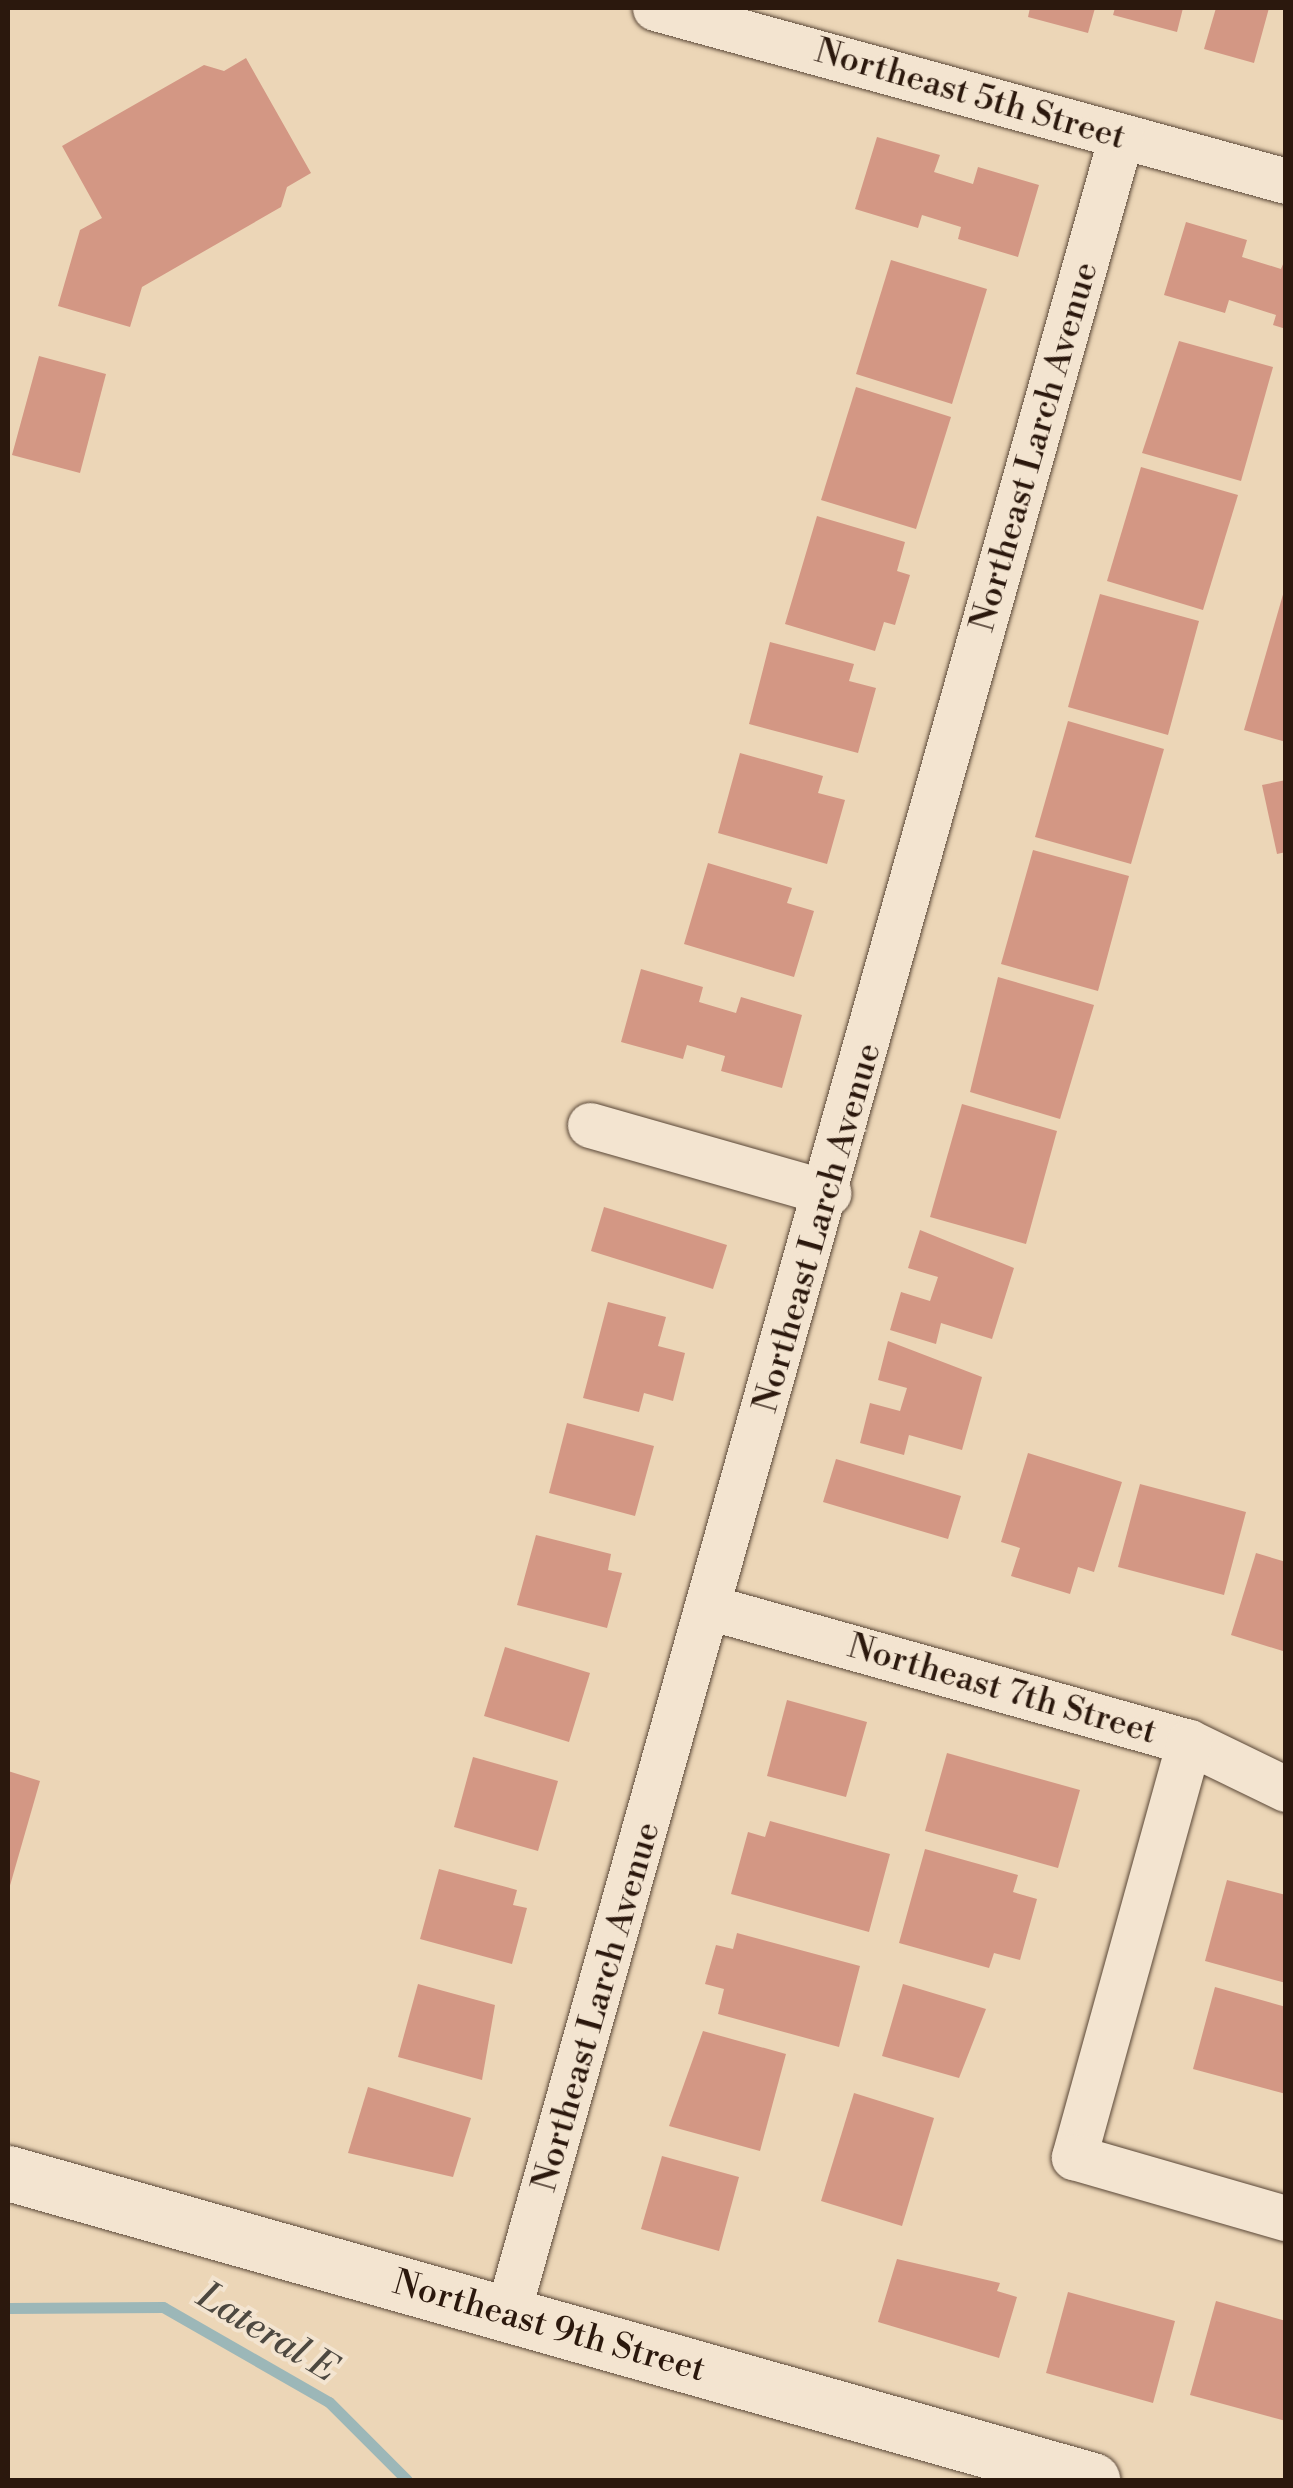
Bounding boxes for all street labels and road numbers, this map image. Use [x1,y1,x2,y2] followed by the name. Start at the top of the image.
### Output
[810,31,1130,159] street label: Northeast 5th Street
[962,258,1108,636] street label: Northeast Larch Avenue
[745,1039,891,1417] street label: Northeast Larch Avenue
[843,1626,1161,1754] street label: Northeast 7th Street
[524,1818,670,2196] street label: Northeast Larch Avenue
[388,2262,710,2392] street label: Northeast 9th Street

